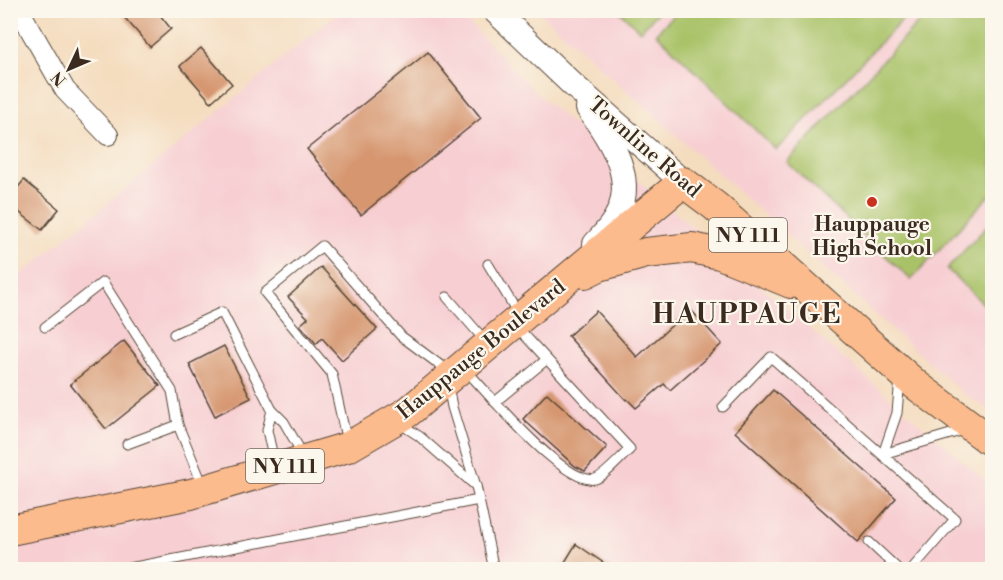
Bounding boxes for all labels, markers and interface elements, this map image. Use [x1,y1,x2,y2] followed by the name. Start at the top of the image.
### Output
[39,39,99,99] north arrow
[47,67,71,90] text: N
[583,92,706,204] street label: Townline Road
[865,195,879,209] marker: Hauppauge High School
[812,212,932,262] place label: Hauppauge High School
[709,218,787,252] road number: NY 111
[392,274,571,426] street label: Hauppauge Boulevard
[652,298,842,332] district label: HAUPPAUGE
[246,449,324,483] road number: NY 111

